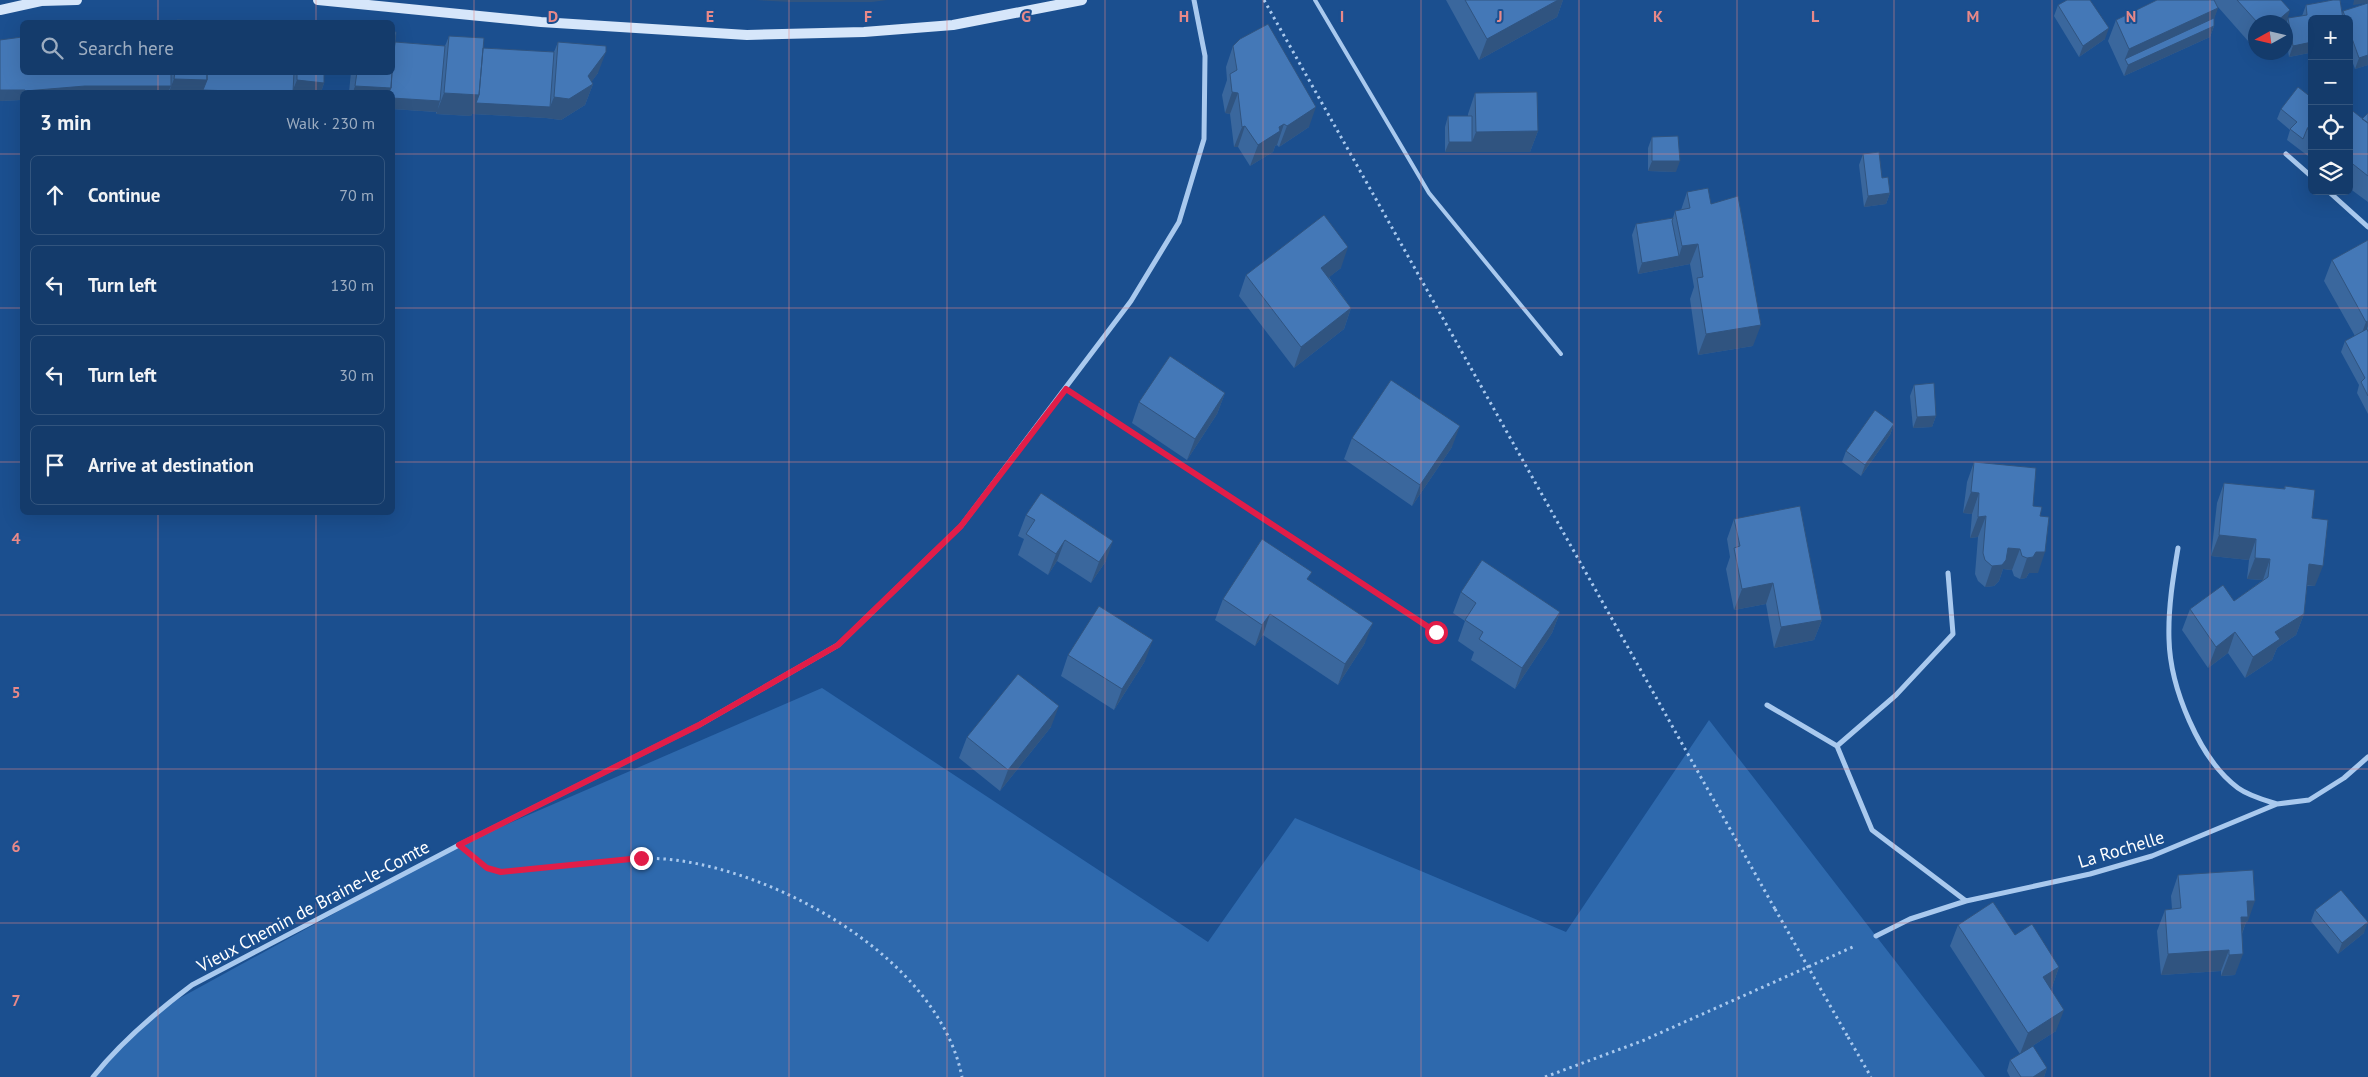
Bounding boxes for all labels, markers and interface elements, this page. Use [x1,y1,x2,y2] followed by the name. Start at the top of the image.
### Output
[548,6,558,26] text: D
[706,6,714,26] text: E
[864,6,872,26] text: F
[1021,6,1031,26] text: G
[1179,6,1189,26] text: H
[1340,6,1344,26] text: I
[1496,6,1503,26] text: J
[1653,6,1663,26] text: K
[1811,6,1820,26] text: L
[1967,6,1979,26] text: M
[2126,6,2136,26] text: N
[2248,15,2293,60] north arrow
[2308,15,2353,195] map controls
[2308,15,2353,60] button: +
[20,20,395,75] search box
[38,34,66,62] icon: search
[78,36,174,60] text: Search here
[2308,60,2353,105] button: −
[2308,105,2353,150] button: locate
[40,109,91,136] text: 3 min
[286,113,375,133] text: Walk · 230 m
[2308,150,2353,195] button: layers
[41,181,69,209] icon: ahead
[88,183,160,207] text: Continue
[339,185,374,205] text: 70 m
[41,271,69,299] icon: left
[88,273,157,297] text: Turn left
[331,275,374,295] text: 130 m
[41,361,69,389] icon: left
[88,363,157,387] text: Turn left
[339,365,374,385] text: 30 m
[41,451,69,479] icon: arrive
[88,453,254,477] text: Arrive at destination
[11,528,21,548] text: 4
[1425,621,1448,644] route start
[11,682,21,702] text: 5
[2075,825,2167,873] street label: La Rochelle
[192,835,433,978] street label: Vieux Chemin de Braine-le-Comte
[11,836,21,856] text: 6
[630,847,653,870] route end
[11,990,21,1010] text: 7

